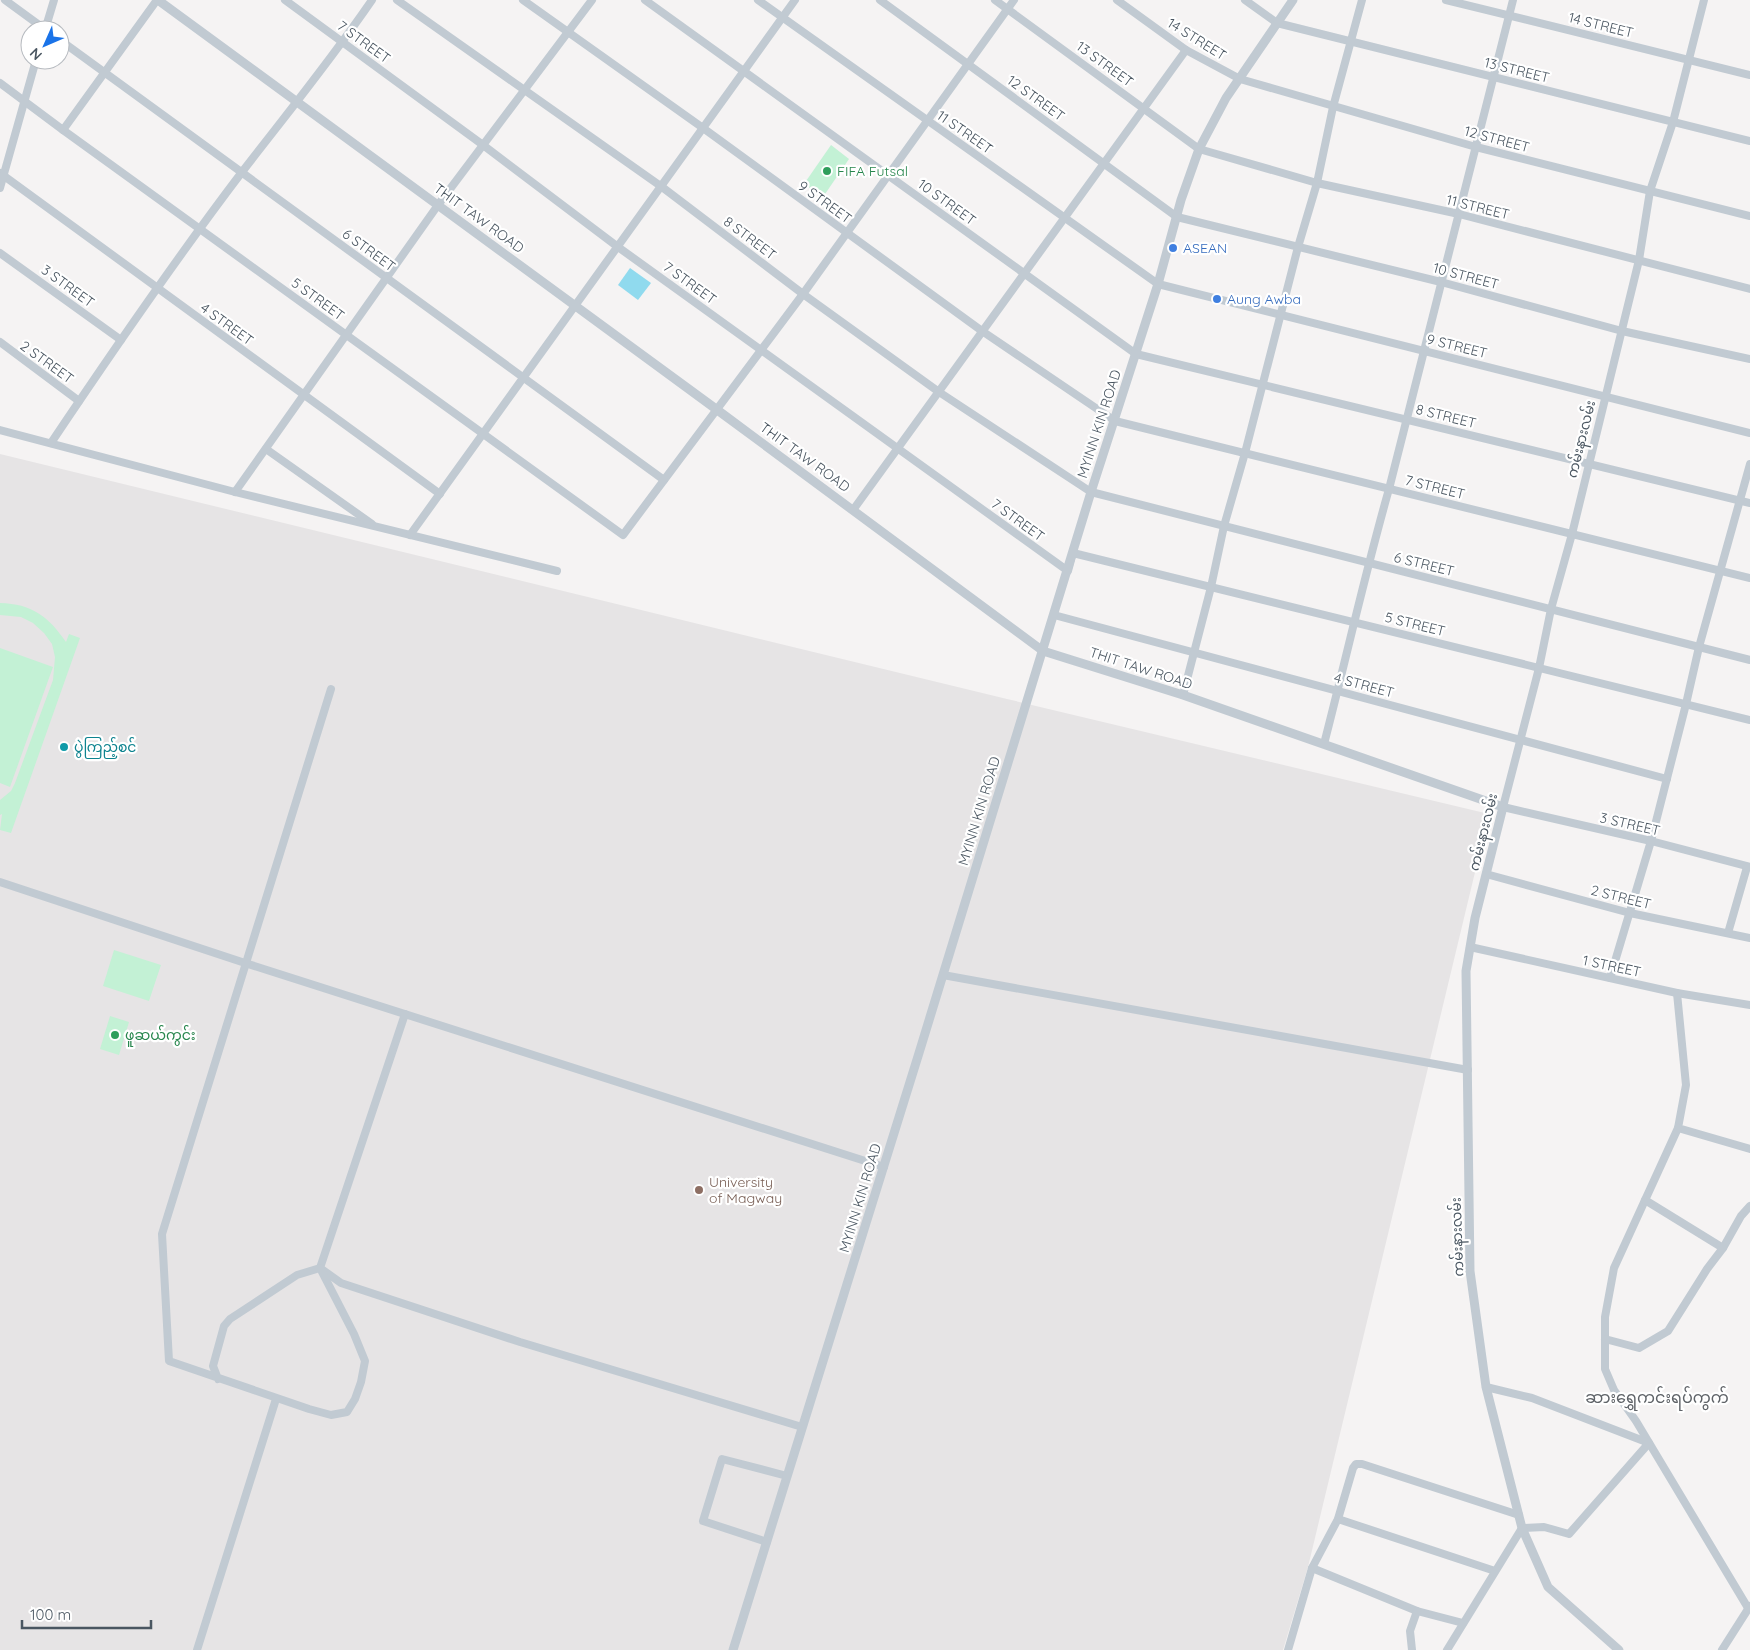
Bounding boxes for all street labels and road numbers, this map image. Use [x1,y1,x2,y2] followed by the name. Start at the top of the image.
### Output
[1567,8,1635,42] street label: 14 STREET
[1164,14,1230,64] street label: 14 STREET
[334,17,394,67] street label: 7 STREET
[1073,37,1137,91] street label: 13 STREET
[1483,53,1551,87] street label: 13 STREET
[1004,71,1068,125] street label: 12 STREET
[934,106,996,158] street label: 11 STREET
[1462,122,1532,156] street label: 12 STREET
[914,175,980,229] street label: 10 STREET
[795,177,855,227] street label: 9 STREET
[430,179,528,257] street label: THIT TAW ROAD
[1445,190,1511,224] street label: 11 STREET
[720,212,780,264] street label: 8 STREET
[339,225,399,275] street label: 6 STREET
[660,258,720,308] street label: 7 STREET
[1431,259,1501,293] street label: 10 STREET
[38,261,98,311] street label: 3 STREET
[288,274,348,324] street label: 5 STREET
[197,299,257,349] street label: 4 STREET
[1425,330,1489,362] street label: 9 STREET
[17,337,77,387] street label: 2 STREET
[1073,367,1125,481] street label: MYINN KIN ROAD
[1562,398,1602,480] street label: ကမ်းနားလမ်း
[1414,400,1478,432] street label: 8 STREET
[756,418,854,496] street label: THIT TAW ROAD
[1403,471,1467,503] street label: 7 STREET
[988,495,1048,545] street label: 7 STREET
[1392,548,1456,580] street label: 6 STREET
[1383,608,1447,640] street label: 5 STREET
[1087,643,1195,693] street label: THIT TAW ROAD
[1332,668,1396,702] street label: 4 STREET
[954,754,1004,868] street label: MYINN KIN ROAD
[1464,791,1504,873] street label: ကမ်းနားလမ်း
[1598,808,1662,840] street label: 3 STREET
[1589,881,1653,913] street label: 2 STREET
[1581,951,1643,981] street label: 1 STREET
[835,1141,885,1255] street label: MYINN KIN ROAD
[1446,1197,1470,1277] street label: ကမ်းနားလမ်း

